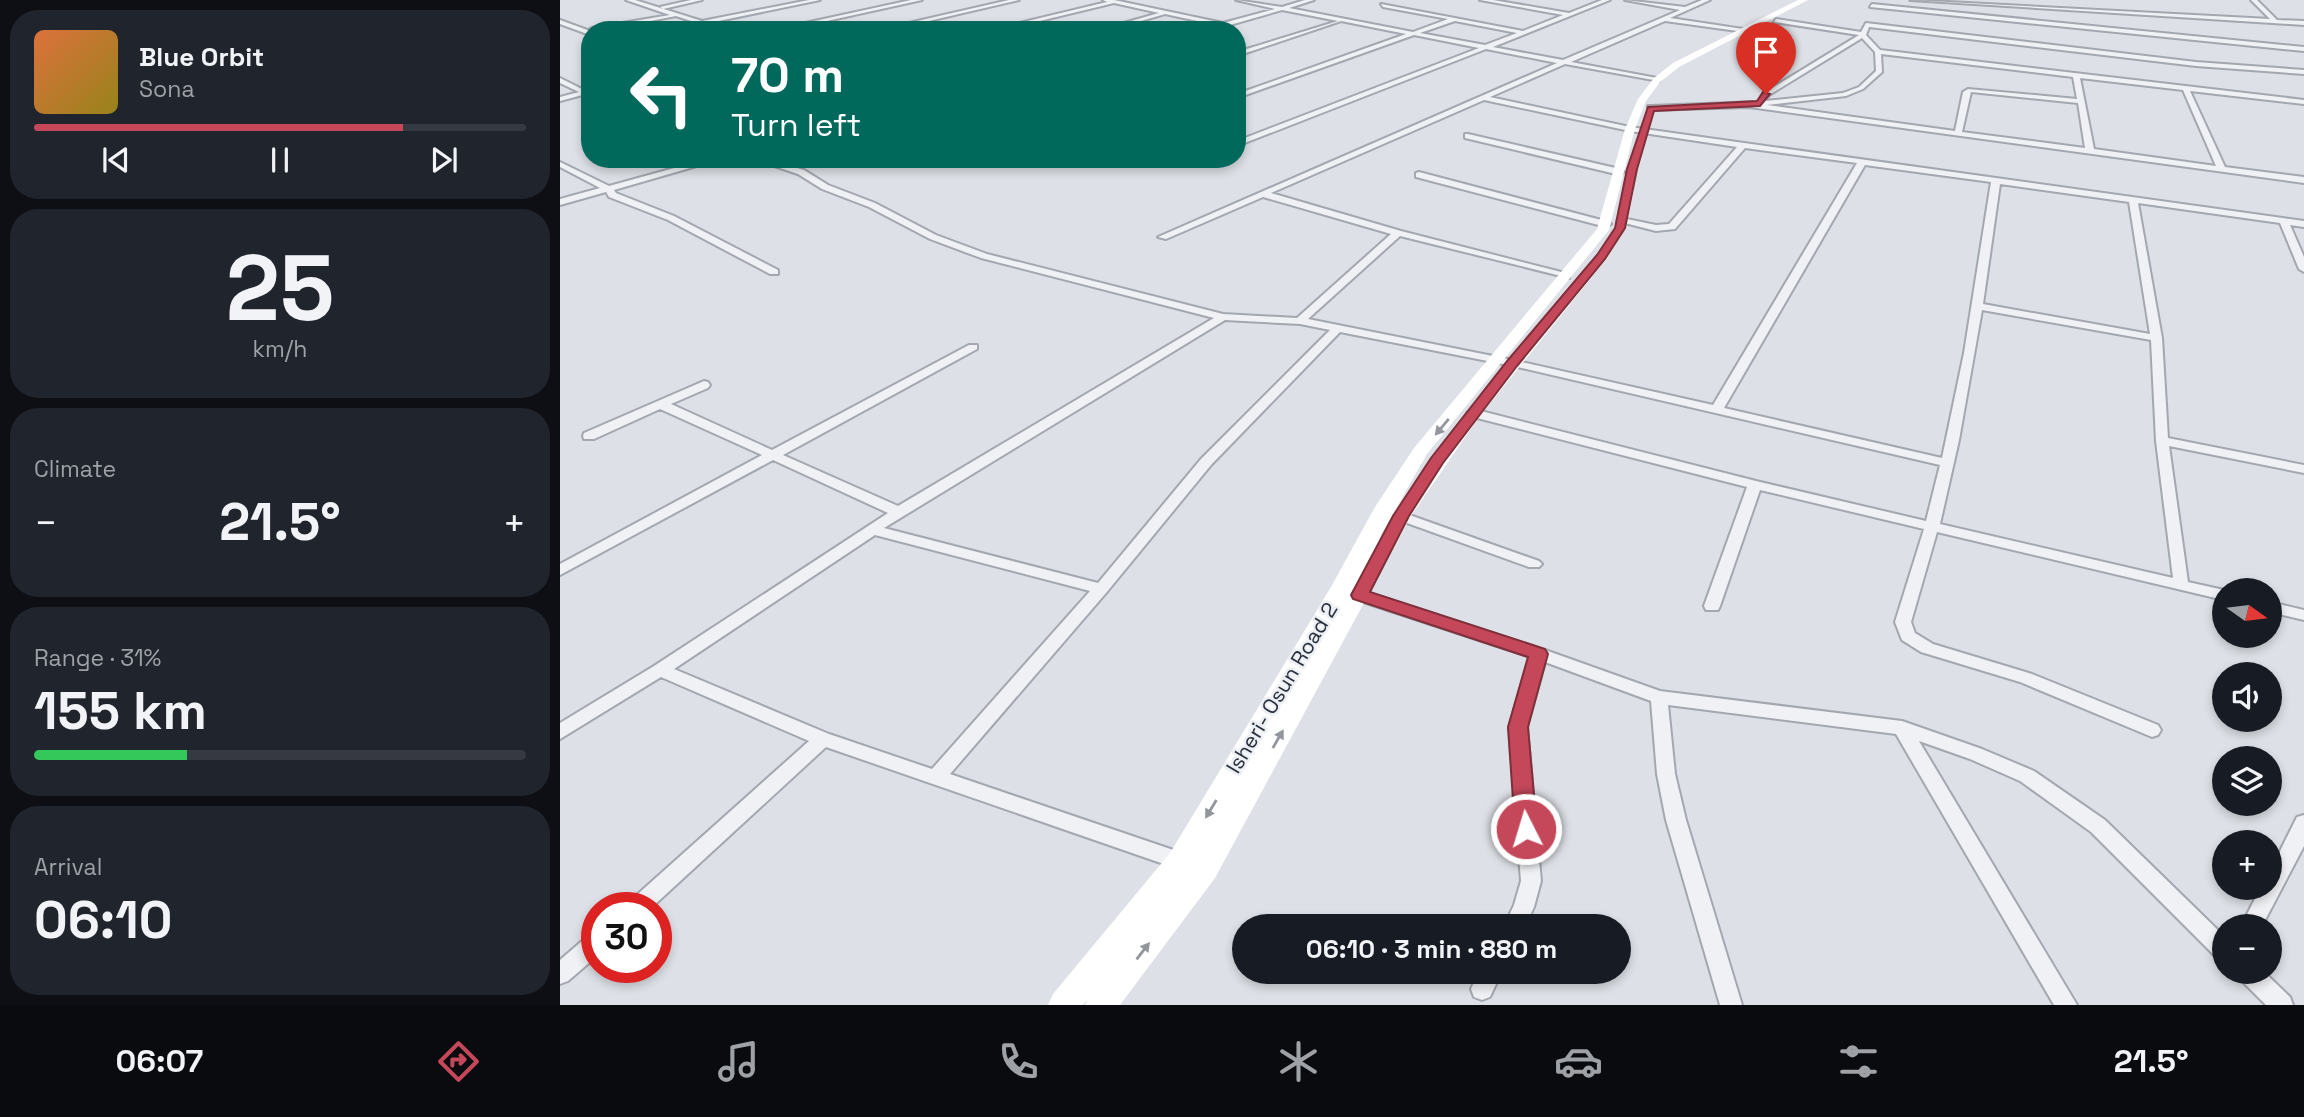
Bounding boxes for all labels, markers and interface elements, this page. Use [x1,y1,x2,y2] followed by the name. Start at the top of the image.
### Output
[1736,22,1796,94] pin
[1747,33,1785,71] icon: arrive
[139,40,264,74] text: Blue Orbit
[731,44,844,106] text: 70 m
[616,49,707,140] icon: left
[139,74,195,104] text: Sona
[731,105,861,145] text: Turn left
[97,141,135,179] icon: previous
[261,141,299,179] icon: pause
[425,141,463,179] icon: next
[226,230,334,347] text: 25
[253,334,307,364] text: km/h
[1435,418,1450,435] one-way arrow
[34,454,116,484] text: Climate
[219,489,341,555] text: 21.5°
[34,499,58,547] text: −
[502,499,526,547] text: +
[2212,578,2282,648] north arrow
[2212,578,2282,984] map controls
[1220,597,1343,778] street label: Isheri- Osun Road 2
[34,643,161,673] text: Range · 31%
[2212,662,2282,732] button: sound
[34,678,207,744] text: 155 km
[1272,729,1284,749] one-way arrow
[2212,746,2282,816] button: layers
[1489,792,1563,866] position arrow
[1204,800,1217,819] one-way arrow
[2212,830,2282,900] button: +
[34,852,102,882] text: Arrival
[34,887,173,953] text: 06:10
[581,892,672,983] speed limit sign: 30
[2212,914,2282,984] button: −
[1306,932,1557,966] text: 06:10 · 3 min · 880 m
[1136,942,1150,960] one-way arrow
[434,1037,483,1086] icon: directions
[714,1037,763,1086] icon: music
[994,1037,1043,1086] icon: phone
[1274,1037,1323,1086] icon: climate
[1554,1037,1603,1086] icon: car
[1834,1037,1883,1086] icon: filters
[115,1041,203,1081] text: 06:07
[2114,1041,2189,1081] text: 21.5°

